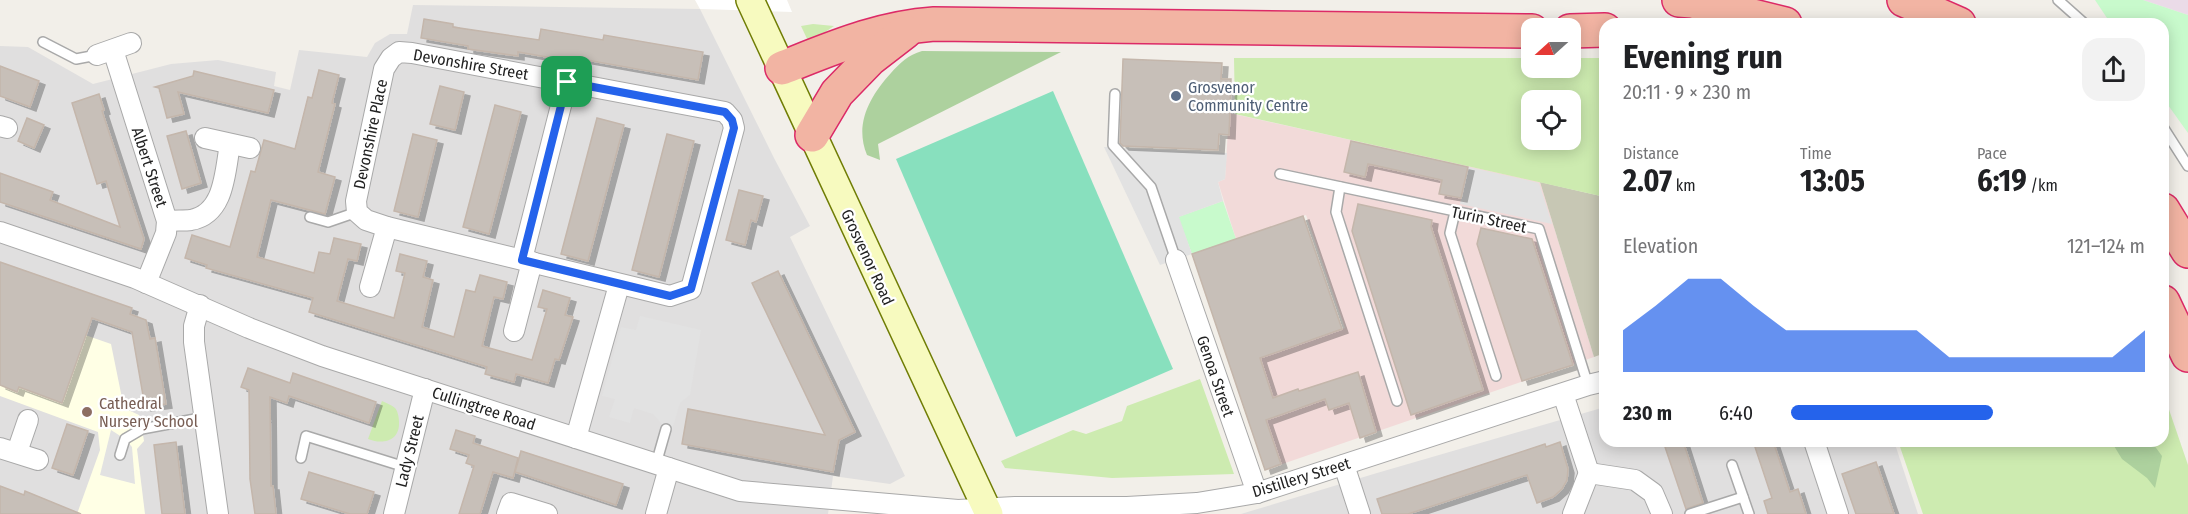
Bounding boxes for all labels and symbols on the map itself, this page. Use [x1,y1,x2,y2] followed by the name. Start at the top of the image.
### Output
[1521,18,1581,78] north arrow
[412,45,531,84] street label: Devonshire Street
[541,56,592,107] pin
[350,77,391,191] street label: Devonshire Place
[1188,78,1308,115] place label: Grosvenor Community Centre
[1169,89,1183,103] marker: Grosvenor Community Centre
[128,125,172,210] street label: Albert Street
[1450,202,1529,237] street label: Turin Street
[837,206,898,308] street label: Grosvenor Road
[1193,333,1239,420] street label: Genoa Street
[430,383,538,434] street label: Cullingtree Road
[99,394,198,431] place label: Cathedral Nursery School
[80,405,94,419] marker: Cathedral Nursery School
[391,412,428,489] street label: Lady Street
[1250,453,1353,501] street label: Distillery Street

